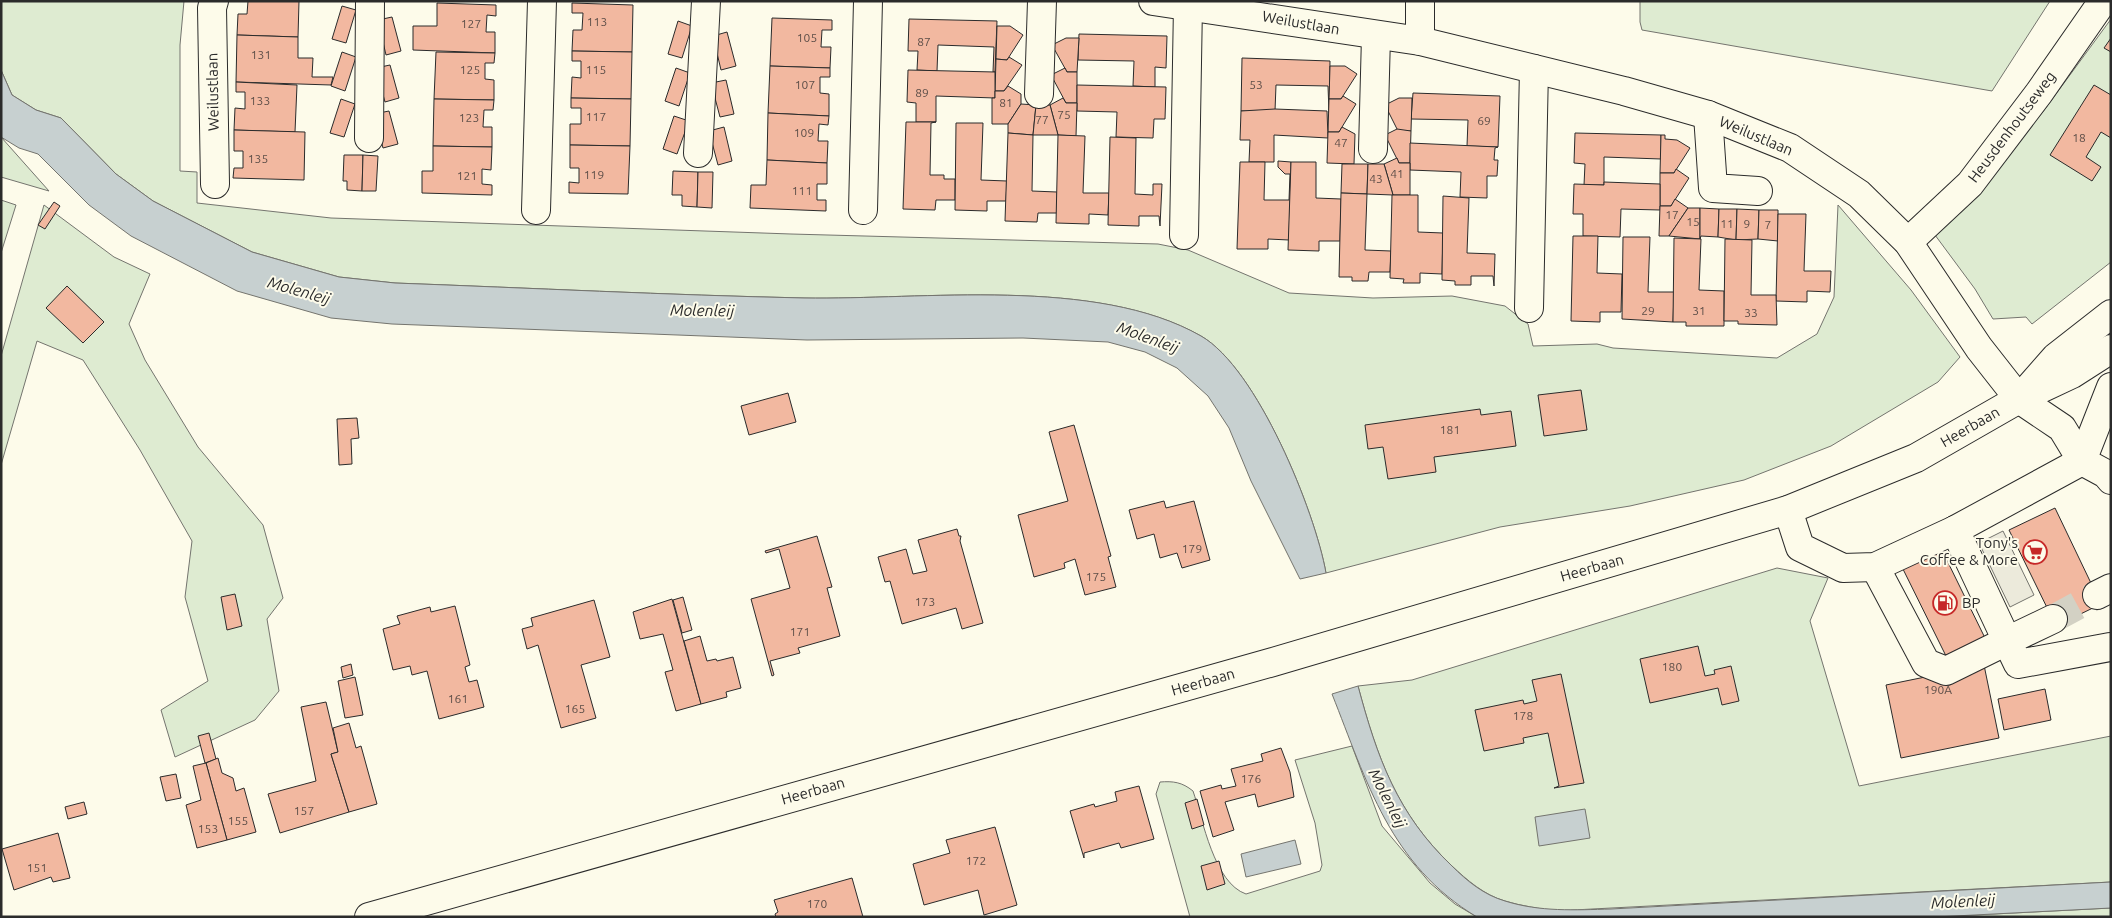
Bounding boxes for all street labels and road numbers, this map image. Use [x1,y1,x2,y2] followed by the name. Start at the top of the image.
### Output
[1261,7,1341,38] street label: Weilustlaan
[203,53,222,131] street label: Weilustlaan
[1964,68,2059,186] street label: Heusdenhoutseweg
[1717,112,1796,159] street label: Weilustlaan
[1937,403,2002,450] street label: Heerbaan
[1558,550,1626,585] street label: Heerbaan
[1169,664,1237,699] street label: Heerbaan
[779,773,847,808] street label: Heerbaan

